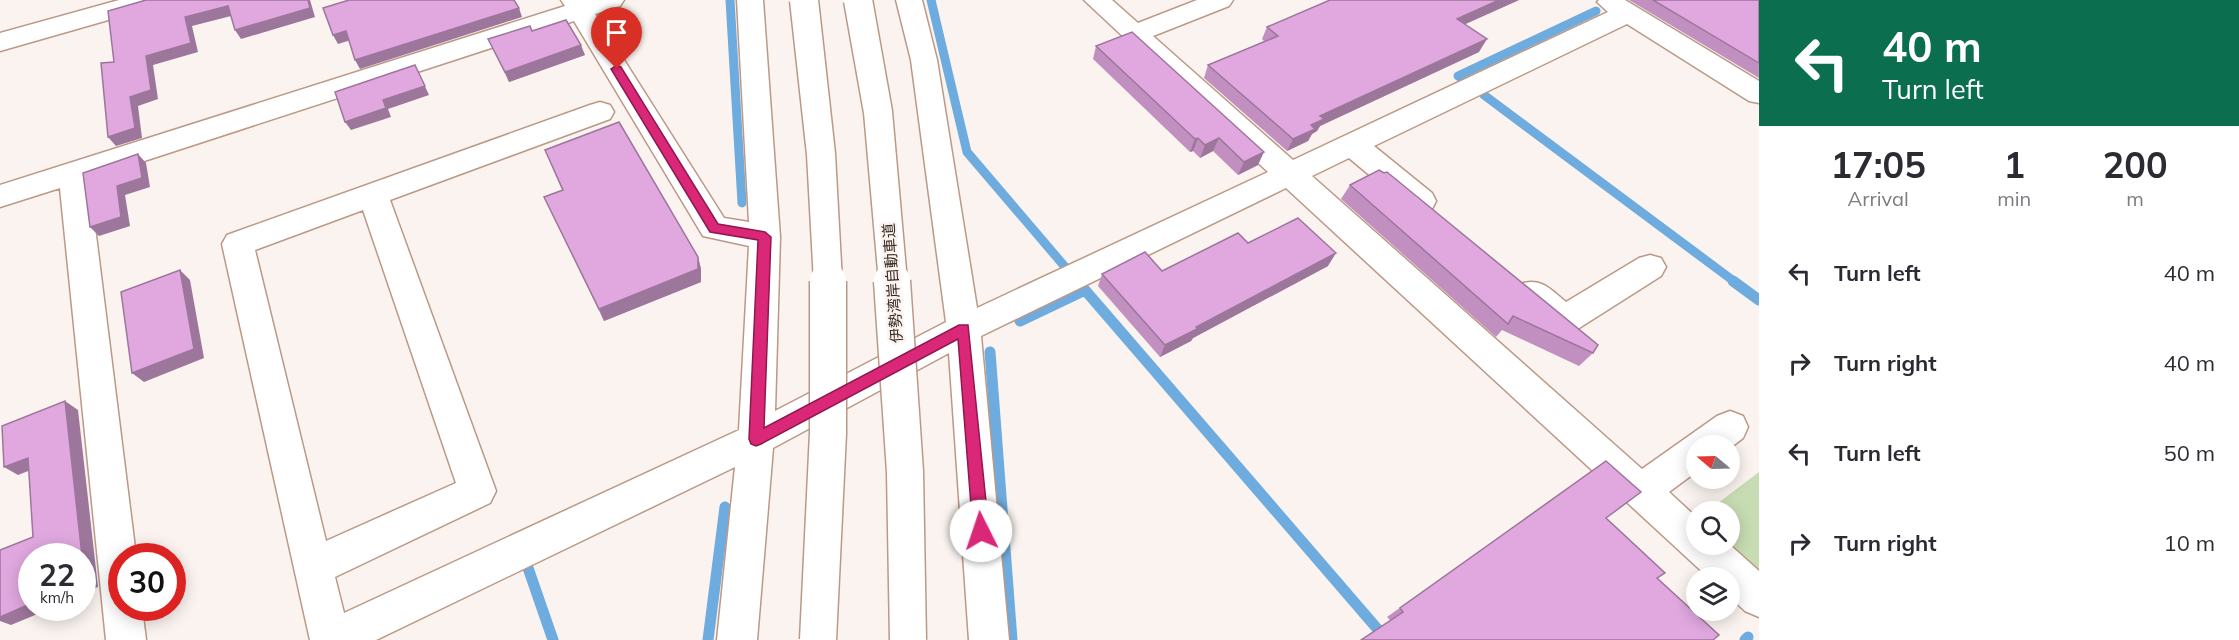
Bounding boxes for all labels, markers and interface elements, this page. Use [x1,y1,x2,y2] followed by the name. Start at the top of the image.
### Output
[591,7,642,69] pin
[600,16,633,49] icon: arrive
[1882,20,1982,73] text: 40 m
[1783,24,1861,102] icon: left
[1882,72,1984,106] text: Turn left
[1830,142,1926,187] text: 17:05
[2003,142,2025,187] text: 1
[2103,142,2168,187] text: 200
[1848,186,1909,211] text: Arrival
[1997,186,2031,211] text: min
[2126,186,2144,211] text: m
[879,223,906,344] street label: 伊勢湾岸自動車道
[1783,257,1816,290] icon: left
[1834,259,1921,287] text: Turn left
[2164,259,2215,287] text: 40 m
[1783,347,1816,380] icon: right
[1834,349,1937,377] text: Turn right
[2164,349,2215,377] text: 40 m
[1686,435,1740,489] north arrow
[1686,435,1740,621] map controls
[1783,437,1816,470] icon: left
[1834,439,1921,467] text: Turn left
[2164,439,2215,467] text: 50 m
[949,499,1013,563] position arrow
[1686,501,1740,555] button: search
[1783,527,1816,560] icon: right
[1834,529,1937,557] text: Turn right
[2164,529,2215,557] text: 10 m
[108,543,186,621] speed limit sign: 30
[39,556,75,594] text: 22
[1686,567,1740,621] button: layers
[40,588,74,607] text: km/h

